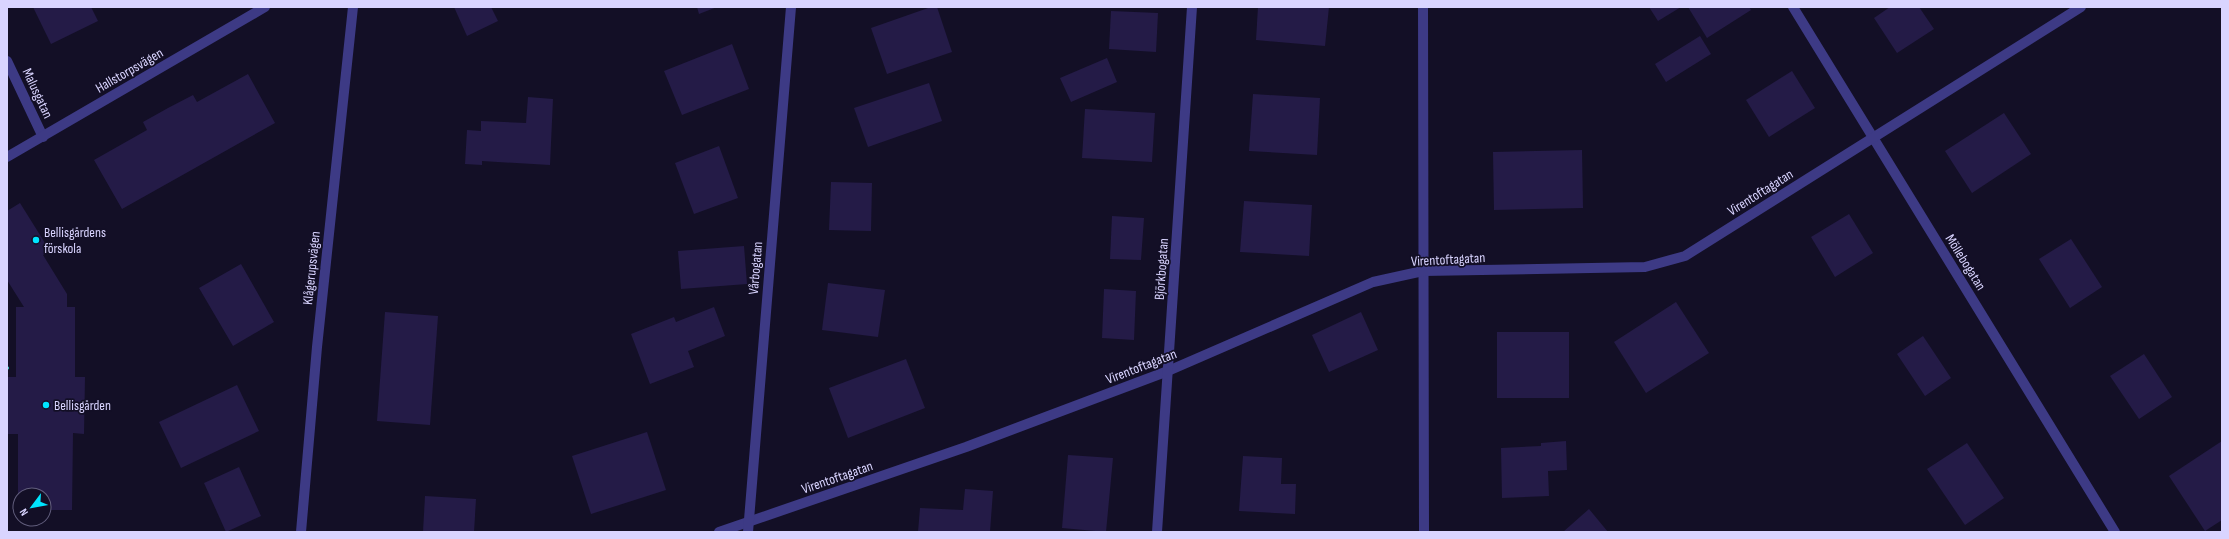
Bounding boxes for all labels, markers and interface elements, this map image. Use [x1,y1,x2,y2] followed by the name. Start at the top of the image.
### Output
[92,44,166,97] street label: Hallstorpsvägen
[19,65,57,121] street label: Malusgatan
[1724,166,1796,219] street label: Virentoftagatan
[44,224,106,257] place label: Bellisgårdens förskola
[299,230,324,306] street label: Klågerupsvägen
[1942,231,1989,293] street label: Möllebogatan
[31,235,41,245] marker: Bellisgårdens förskola
[1151,238,1172,300] street label: Björkbogatan
[745,241,766,295] street label: Vårbogatan
[1410,249,1486,270] street label: Virentoftagatan
[1103,345,1179,388] street label: Virentoftagatan
[54,397,111,414] place label: Bellisgården
[41,400,51,410] marker: Bellisgården
[799,457,875,498] street label: Virentoftagatan
[12,487,52,527] north arrow
[17,506,31,518] text: N

